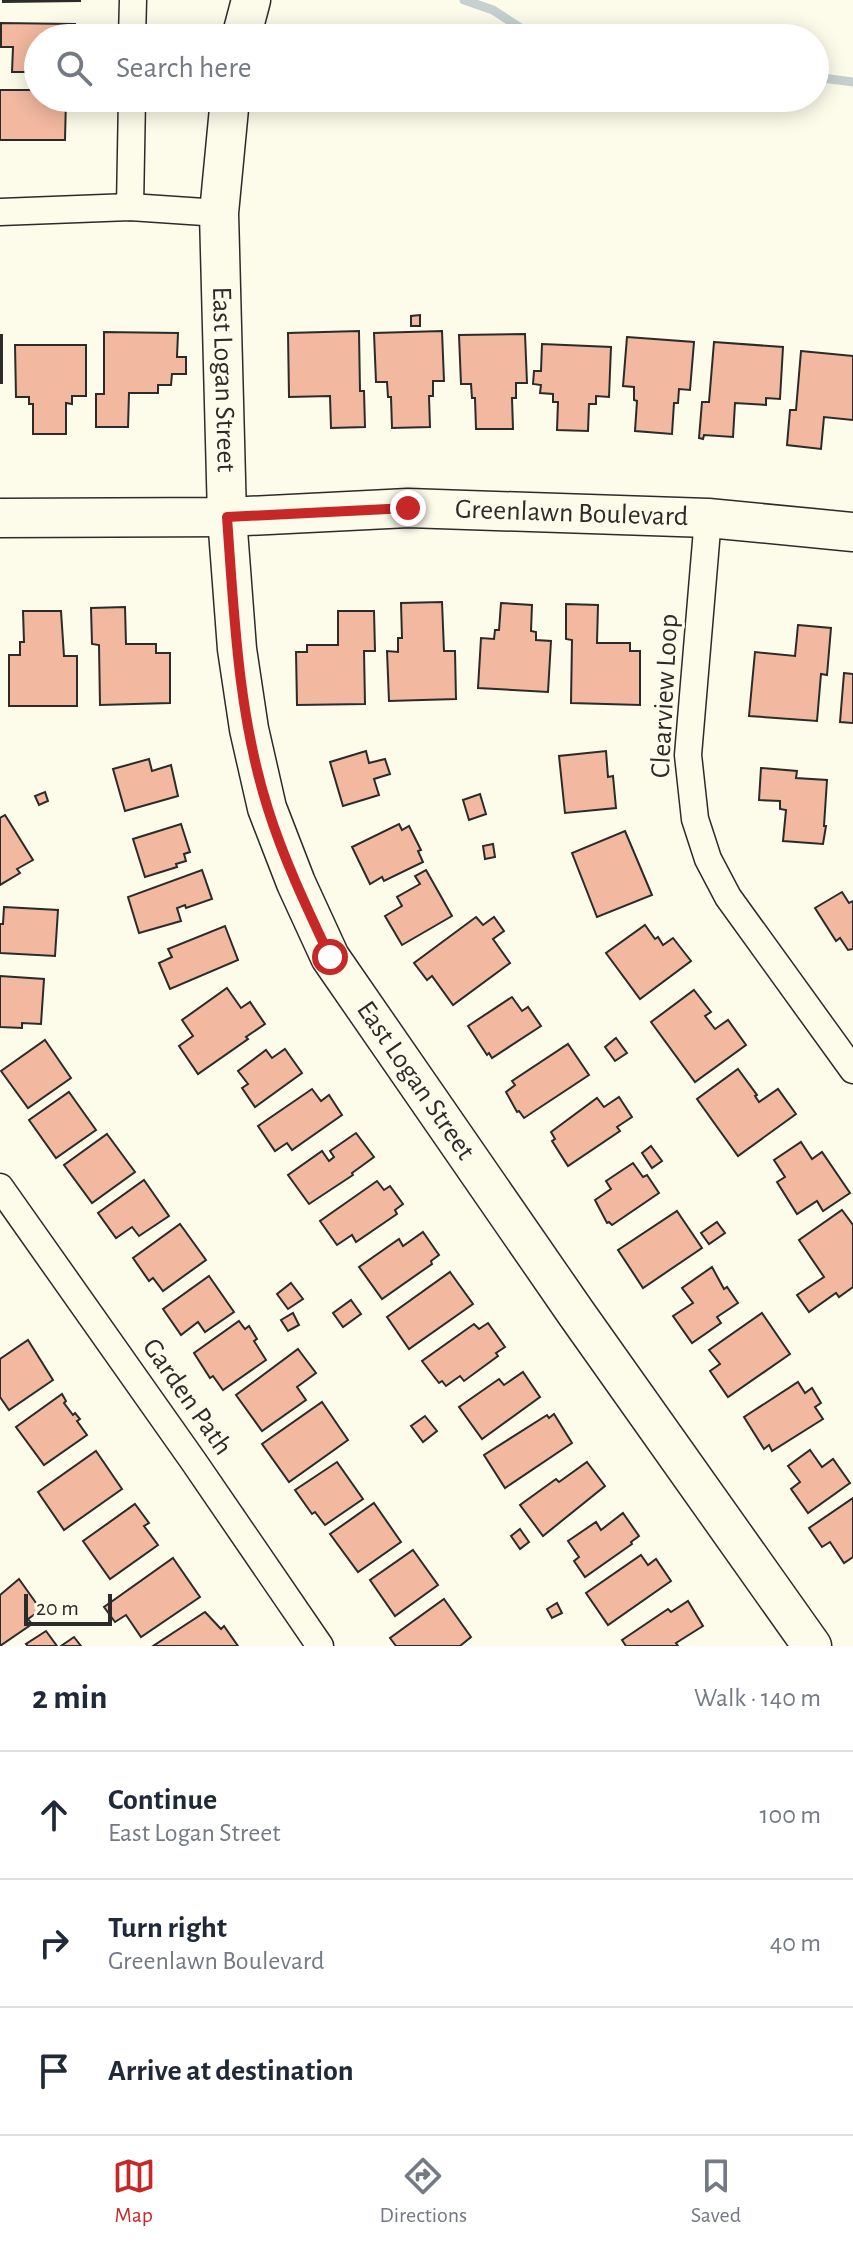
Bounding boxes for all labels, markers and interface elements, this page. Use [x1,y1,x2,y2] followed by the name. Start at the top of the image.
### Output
[24,24,829,112] search box
[52,46,96,90] icon: search
[116,53,252,83] text: Search here
[207,286,240,473] street label: East Logan Street
[390,490,426,526] route end
[455,496,689,531] street label: Greenlawn Boulevard
[647,613,683,779] street label: Clearview Loop
[312,939,348,975] route start
[351,996,480,1165] street label: East Logan Street
[137,1334,237,1460] street label: Garden Path
[24,1590,112,1626] scale bar
[36,1597,79,1619] text: 20 m
[32,1681,107,1715] text: 2 min
[694,1685,821,1711] text: Walk · 140 m
[108,1785,217,1815] text: Continue
[32,1793,76,1837] icon: ahead
[760,1802,821,1828] text: 100 m
[108,1820,280,1846] text: East Logan Street
[108,1913,227,1943] text: Turn right
[32,1921,76,1965] icon: right
[770,1930,821,1956] text: 40 m
[108,1948,324,1974] text: Greenlawn Boulevard
[32,2049,76,2093] icon: arrive
[108,2056,354,2086] text: Arrive at destination
[112,2154,156,2228] tab: Map
[379,2154,467,2228] tab: Directions
[691,2154,741,2228] tab: Saved

